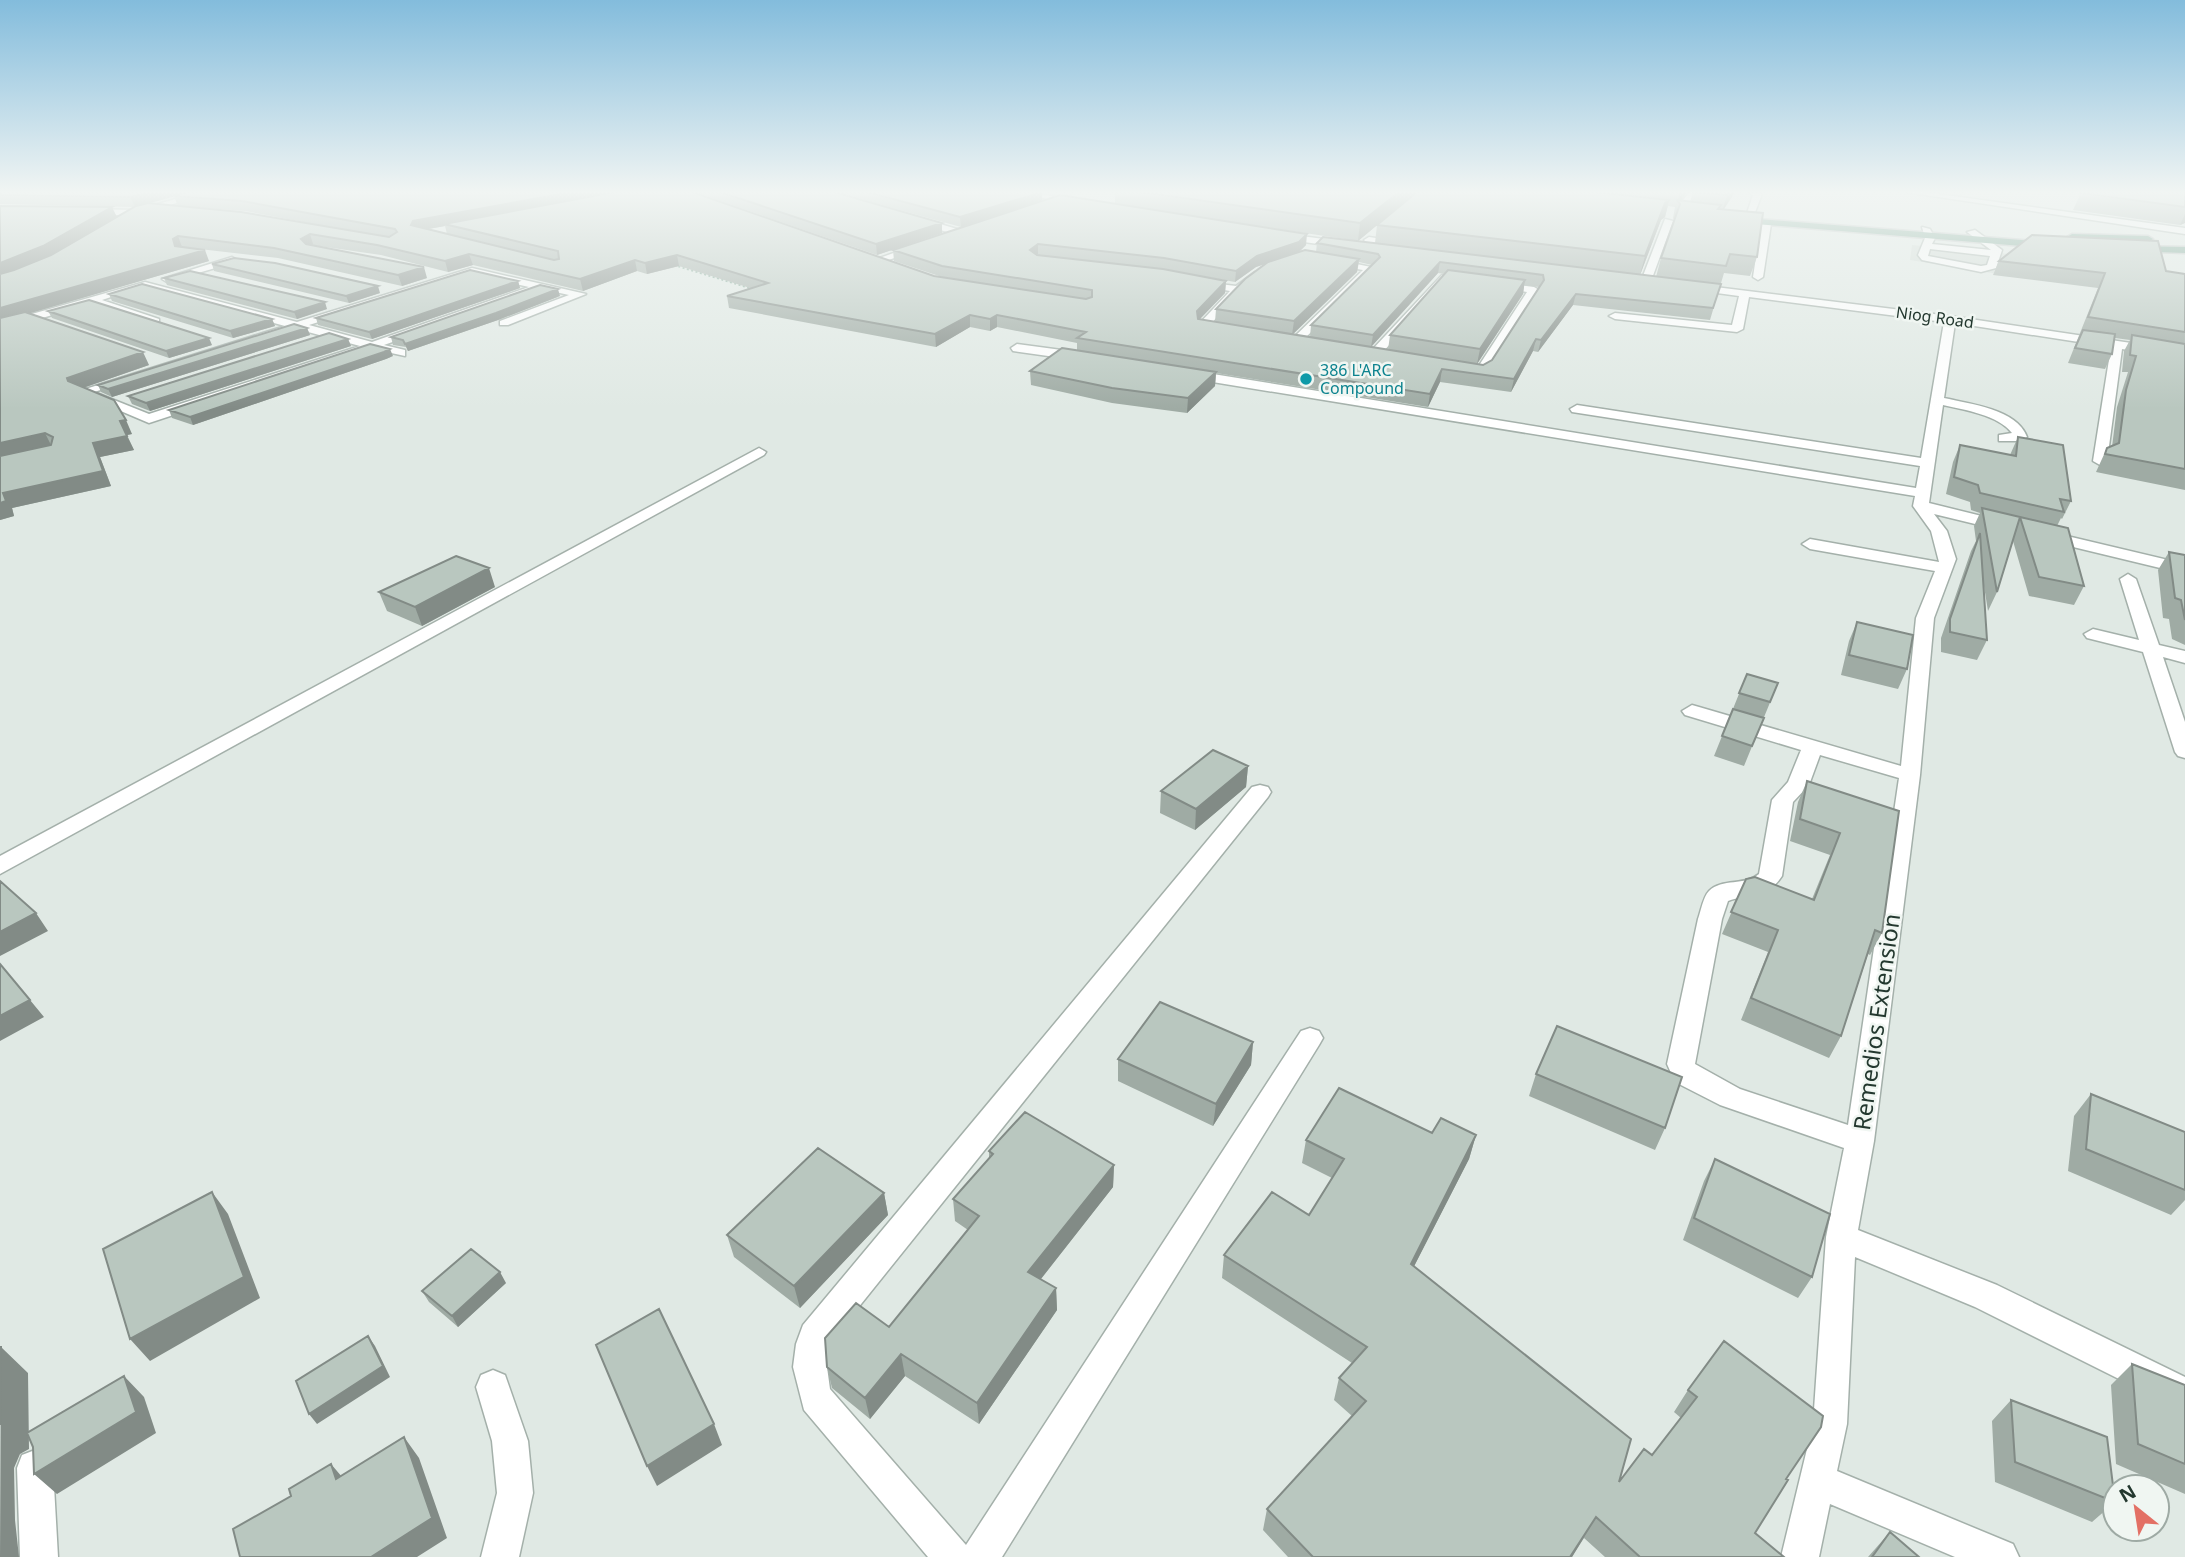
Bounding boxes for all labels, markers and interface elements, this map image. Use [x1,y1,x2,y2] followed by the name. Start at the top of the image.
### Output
[1895,301,1975,333] street label: Niog Road
[1320,359,1404,399] place label: 386 L'ARC Compound
[1298,371,1314,387] marker: 386 L'ARC Compound
[1845,912,1907,1132] street label: Remedios Extension
[2101,1473,2171,1543] north arrow
[2114,1478,2141,1508] text: N

